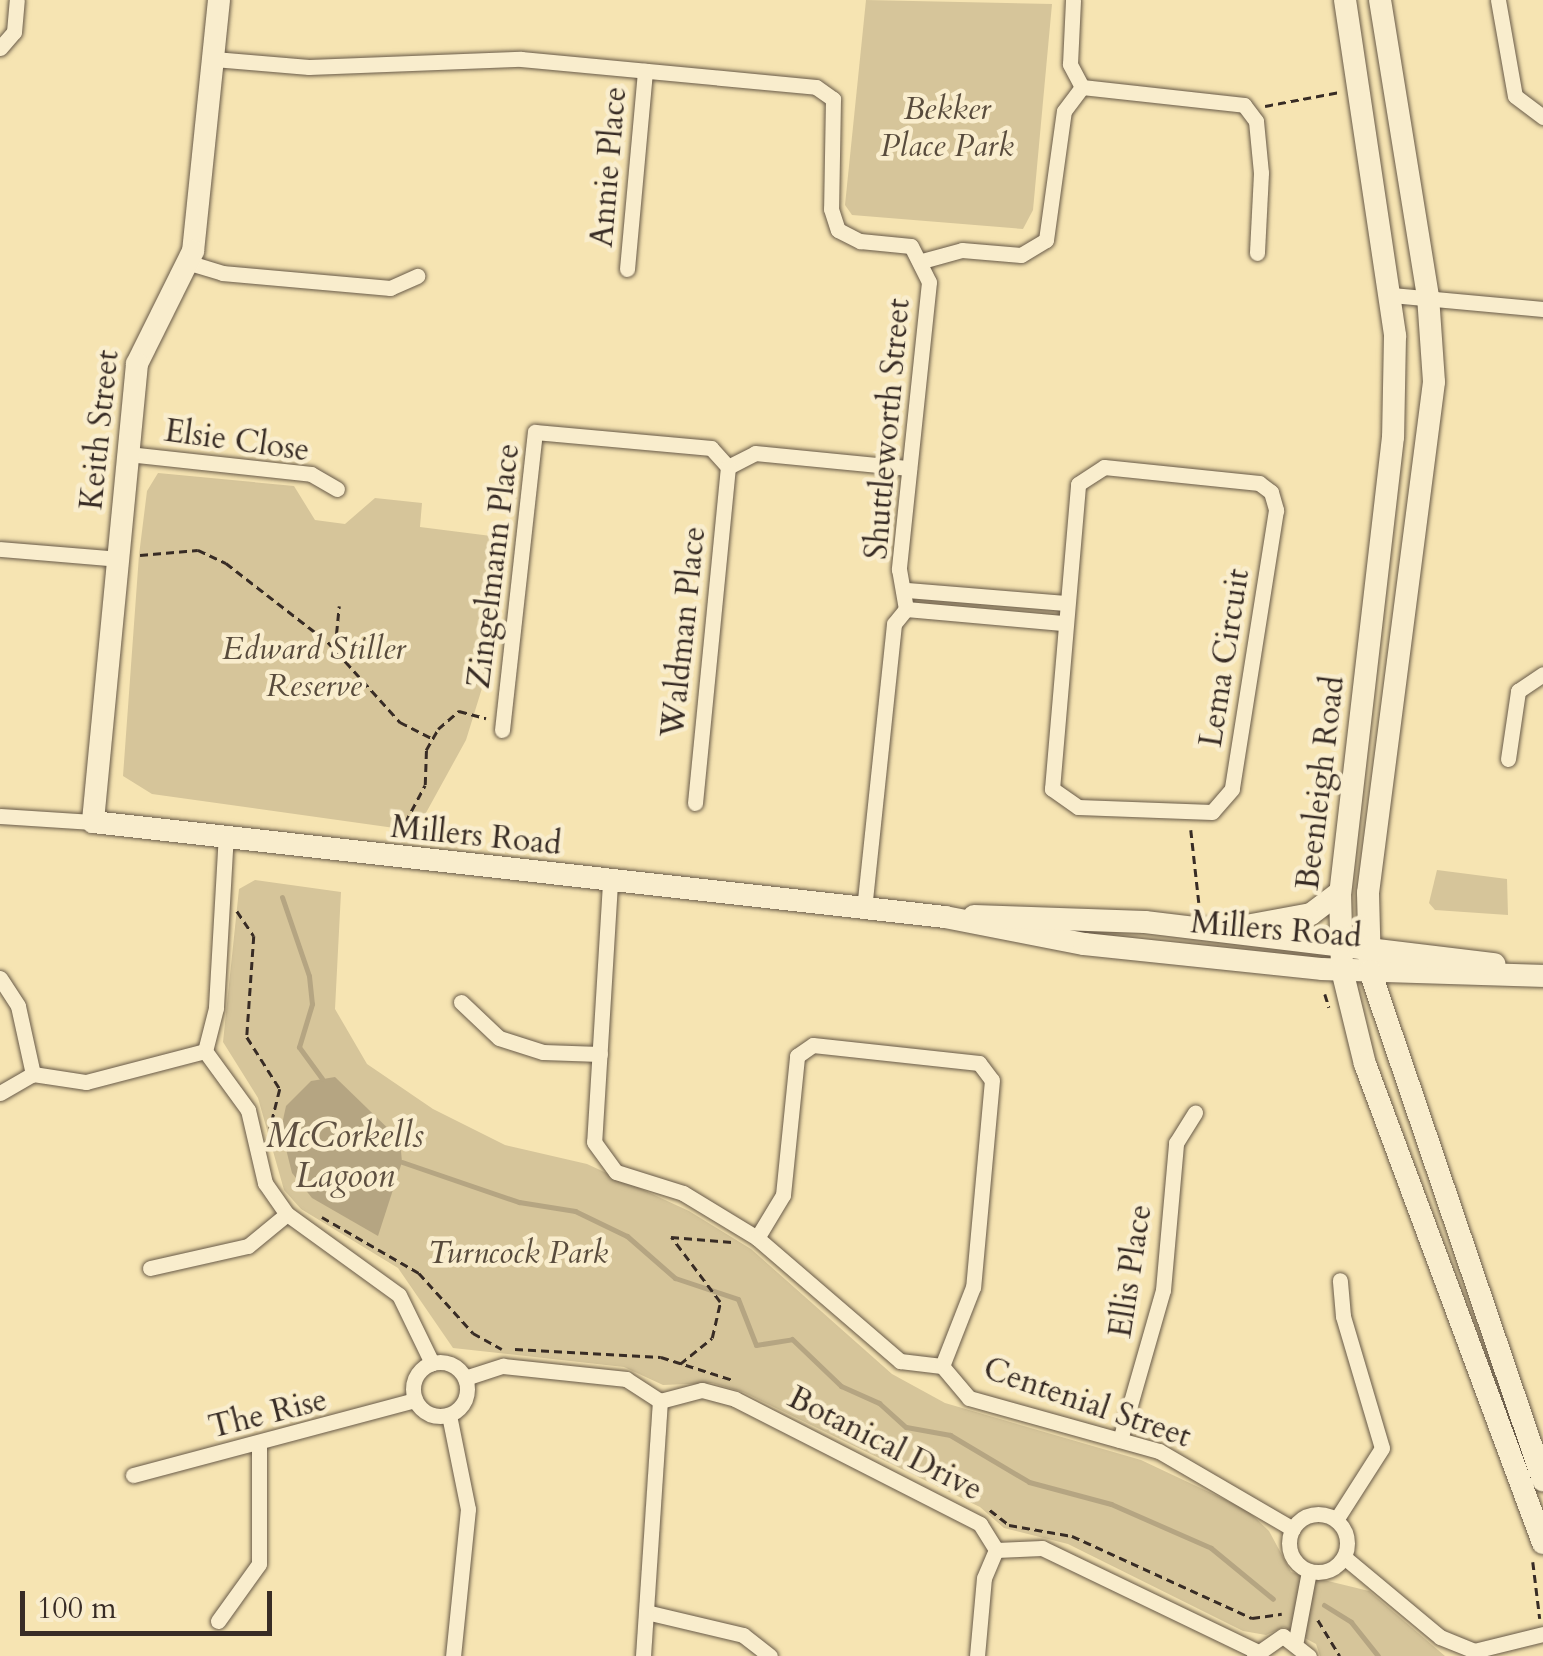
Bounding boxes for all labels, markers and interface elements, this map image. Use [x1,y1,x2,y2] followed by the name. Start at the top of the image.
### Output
[583,85,635,249] street label: Annie Place
[880,91,1014,166] park label: Bekker Place Park
[857,297,919,561] street label: Shuttleworth Street
[73,348,127,512] street label: Keith Street
[162,412,312,470] street label: Elsie Close
[460,441,528,691] street label: Zingelmann Place
[654,525,714,739] street label: Waldman Place
[1192,566,1258,750] street label: Lema Circuit
[222,631,406,706] park label: Edward Stiller Reserve
[1289,674,1353,892] street label: Beenleigh Road
[389,808,563,864] street label: Millers Road
[1189,903,1363,957] street label: Millers Road
[266,1115,424,1197] water label: McCorkells Lagoon
[1102,1202,1160,1340] street label: Ellis Place
[428,1234,608,1272] park label: Turncock Park
[978,1350,1196,1456] street label: Centenial Street
[782,1379,988,1509] street label: Botanical Drive
[205,1381,331,1447] street label: The Rise
[25,1571,278,1633] scale bar
[37,1588,117,1629] text: 100 m

